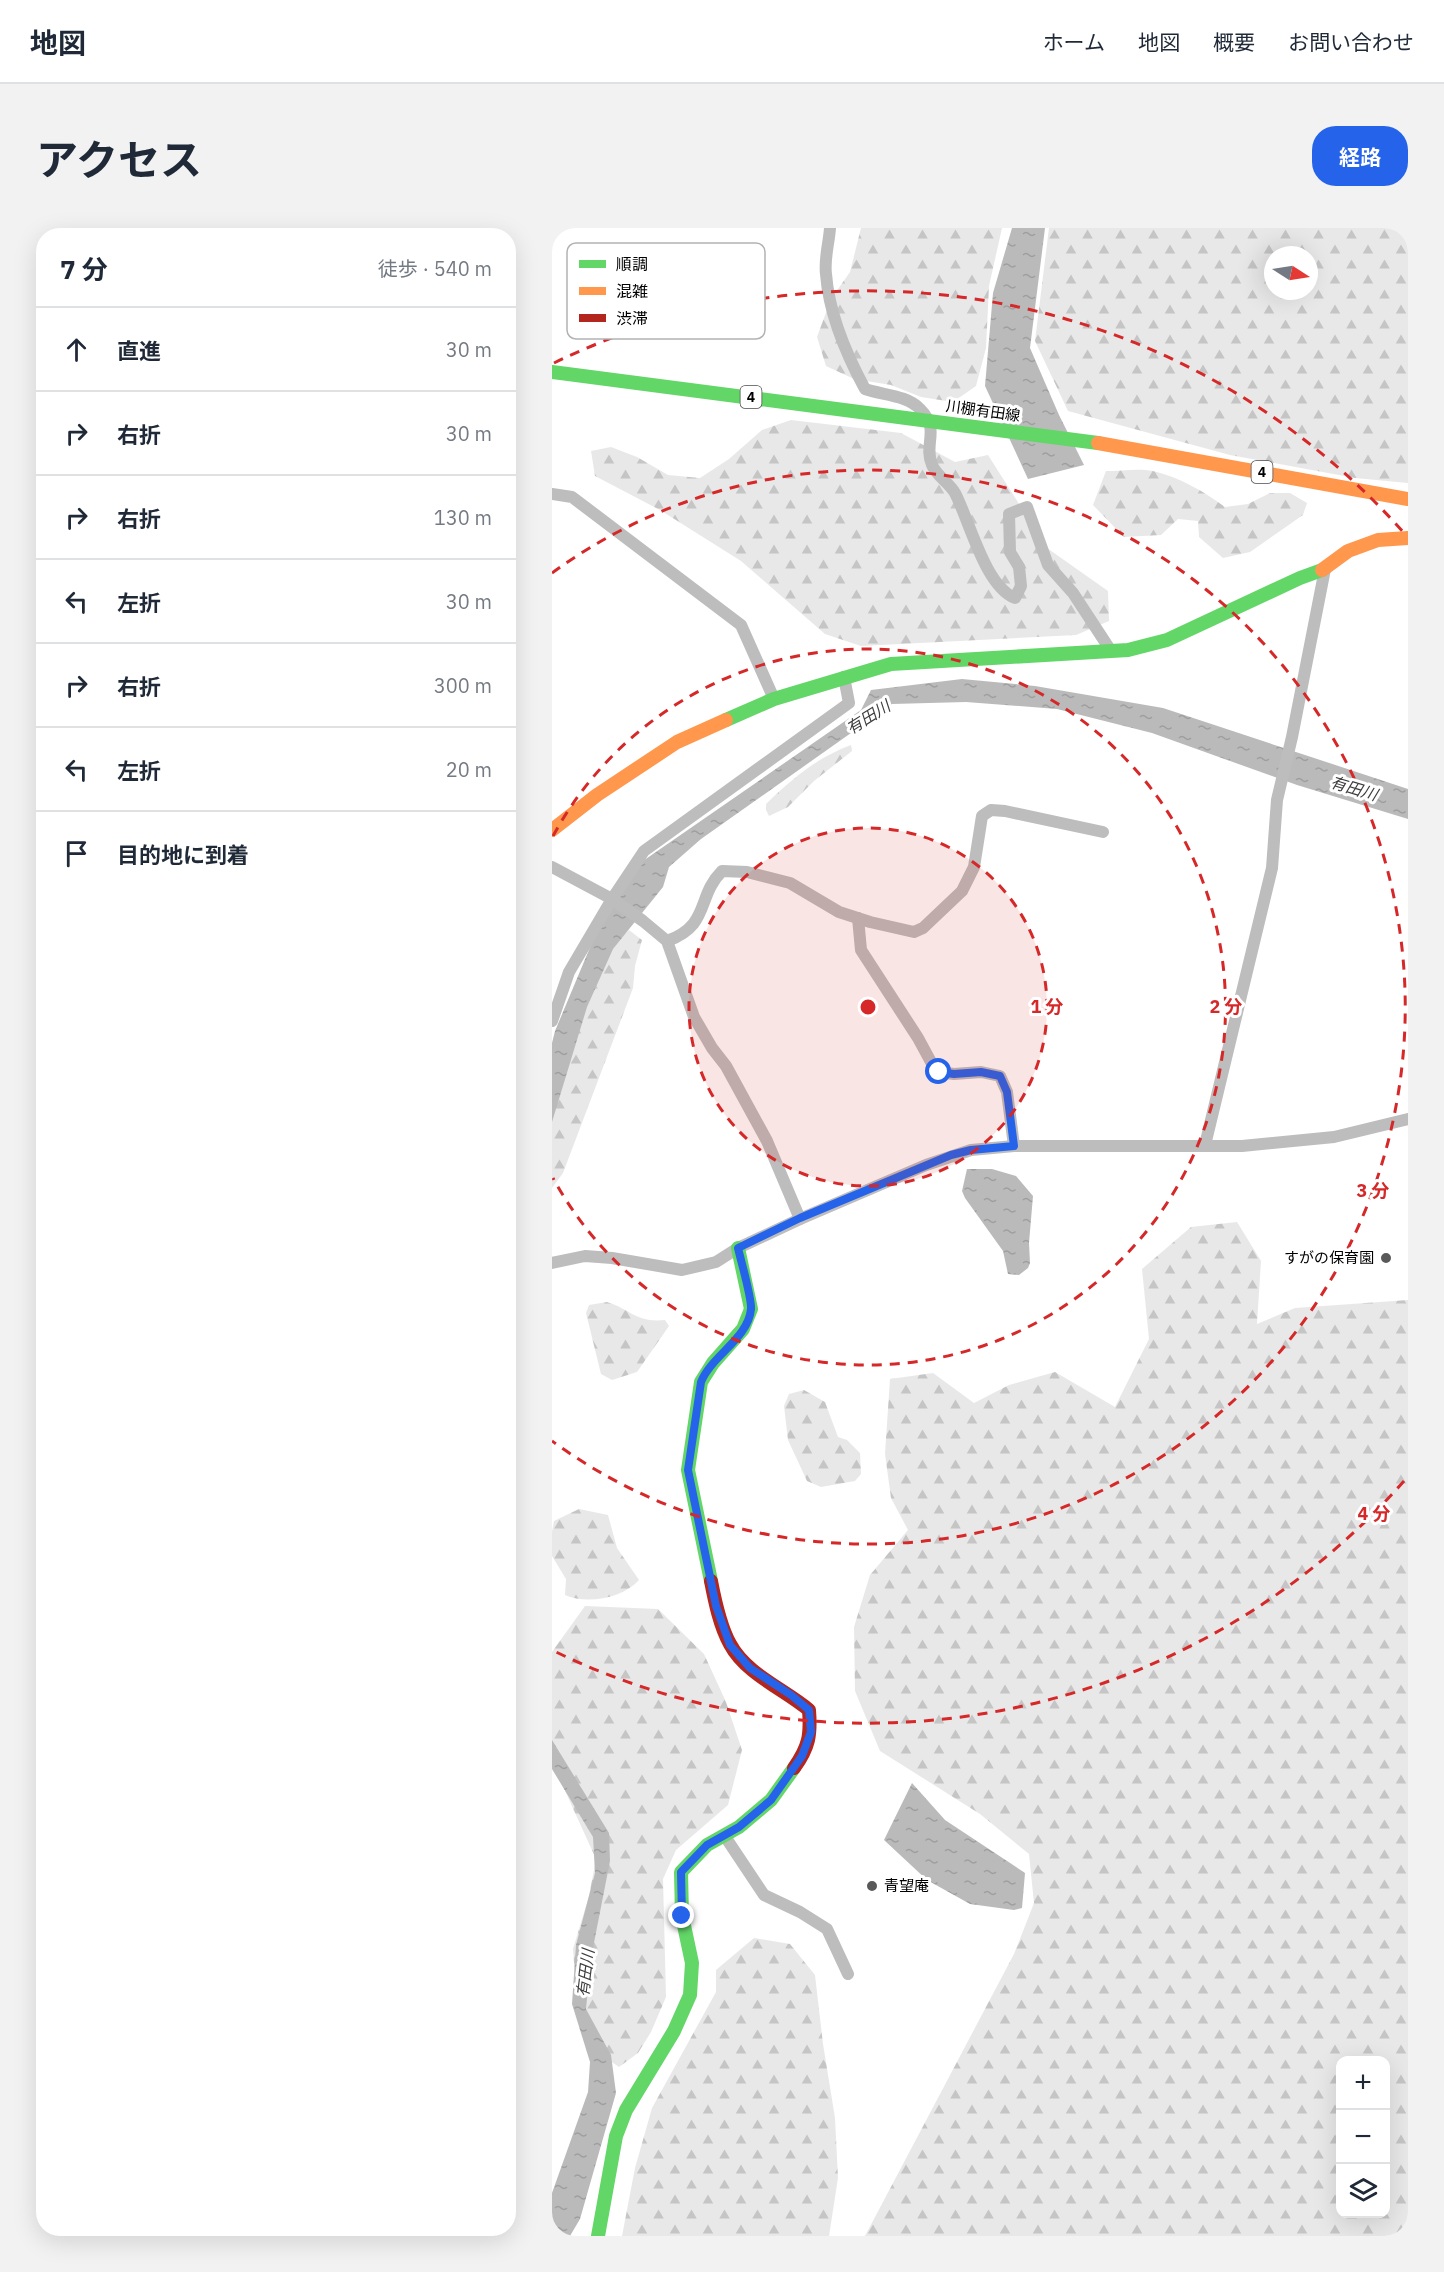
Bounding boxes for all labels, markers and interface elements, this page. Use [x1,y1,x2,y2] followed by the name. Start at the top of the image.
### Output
[30,24,86,61] text: 地図
[1043,28,1105,56] text: ホーム
[1138,28,1180,56] text: 地図
[1213,28,1255,56] text: 概要
[1288,28,1414,56] text: お問い合わせ
[1312,126,1408,186] button: 経路
[36,132,202,187] text: アクセス
[567,243,765,339] legend
[1264,246,1318,300] north arrow
[60,252,108,286] text: 7 分
[616,254,648,274] text: 順調
[378,255,492,282] text: 徒歩 · 540 m
[616,281,648,301] text: 混雑
[616,308,648,328] text: 渋滞
[60,333,93,366] icon: ahead
[117,336,161,365] text: 直進
[446,336,492,363] text: 30 m
[740,386,762,408] road number: 4
[945,396,1022,425] street label: 川棚有田線
[60,417,93,450] icon: right
[117,420,161,449] text: 右折
[446,420,492,447] text: 30 m
[1252,461,1272,483] road number: 4
[60,501,93,534] icon: right
[117,504,161,533] text: 右折
[434,504,492,531] text: 130 m
[60,585,93,618] icon: left
[117,588,161,617] text: 左折
[446,588,492,615] text: 30 m
[60,669,93,702] icon: right
[117,672,161,701] text: 右折
[434,672,492,699] text: 300 m
[842,695,895,738] water label: 有田川
[60,753,93,786] icon: left
[117,756,161,785] text: 左折
[446,756,492,783] text: 20 m
[1328,771,1382,805] water label: 有田川
[60,837,93,870] icon: arrive
[117,840,249,869] text: 目的地に到着
[1030,995,1064,1018] text: 1 分
[1209,995,1243,1018] text: 2 分
[858,997,878,1017] centre of rings
[925,1058,951,1084] route start
[1356,1179,1390,1202] text: 3 分
[1284,1248,1374,1267] place label: すがの保育園
[1379,1251,1393,1265] marker: すがの保育園
[1357,1502,1391,1525] text: 4 分
[884,1876,929,1895] place label: 青望庵
[865,1879,879,1893] marker: 青望庵
[668,1902,694,1928] route end
[572,1946,598,1998] water label: 有田川
[1336,2056,1390,2218] map controls
[1336,2056,1390,2110] button: +
[1336,2110,1390,2164] button: −
[1336,2164,1390,2218] button: layers

